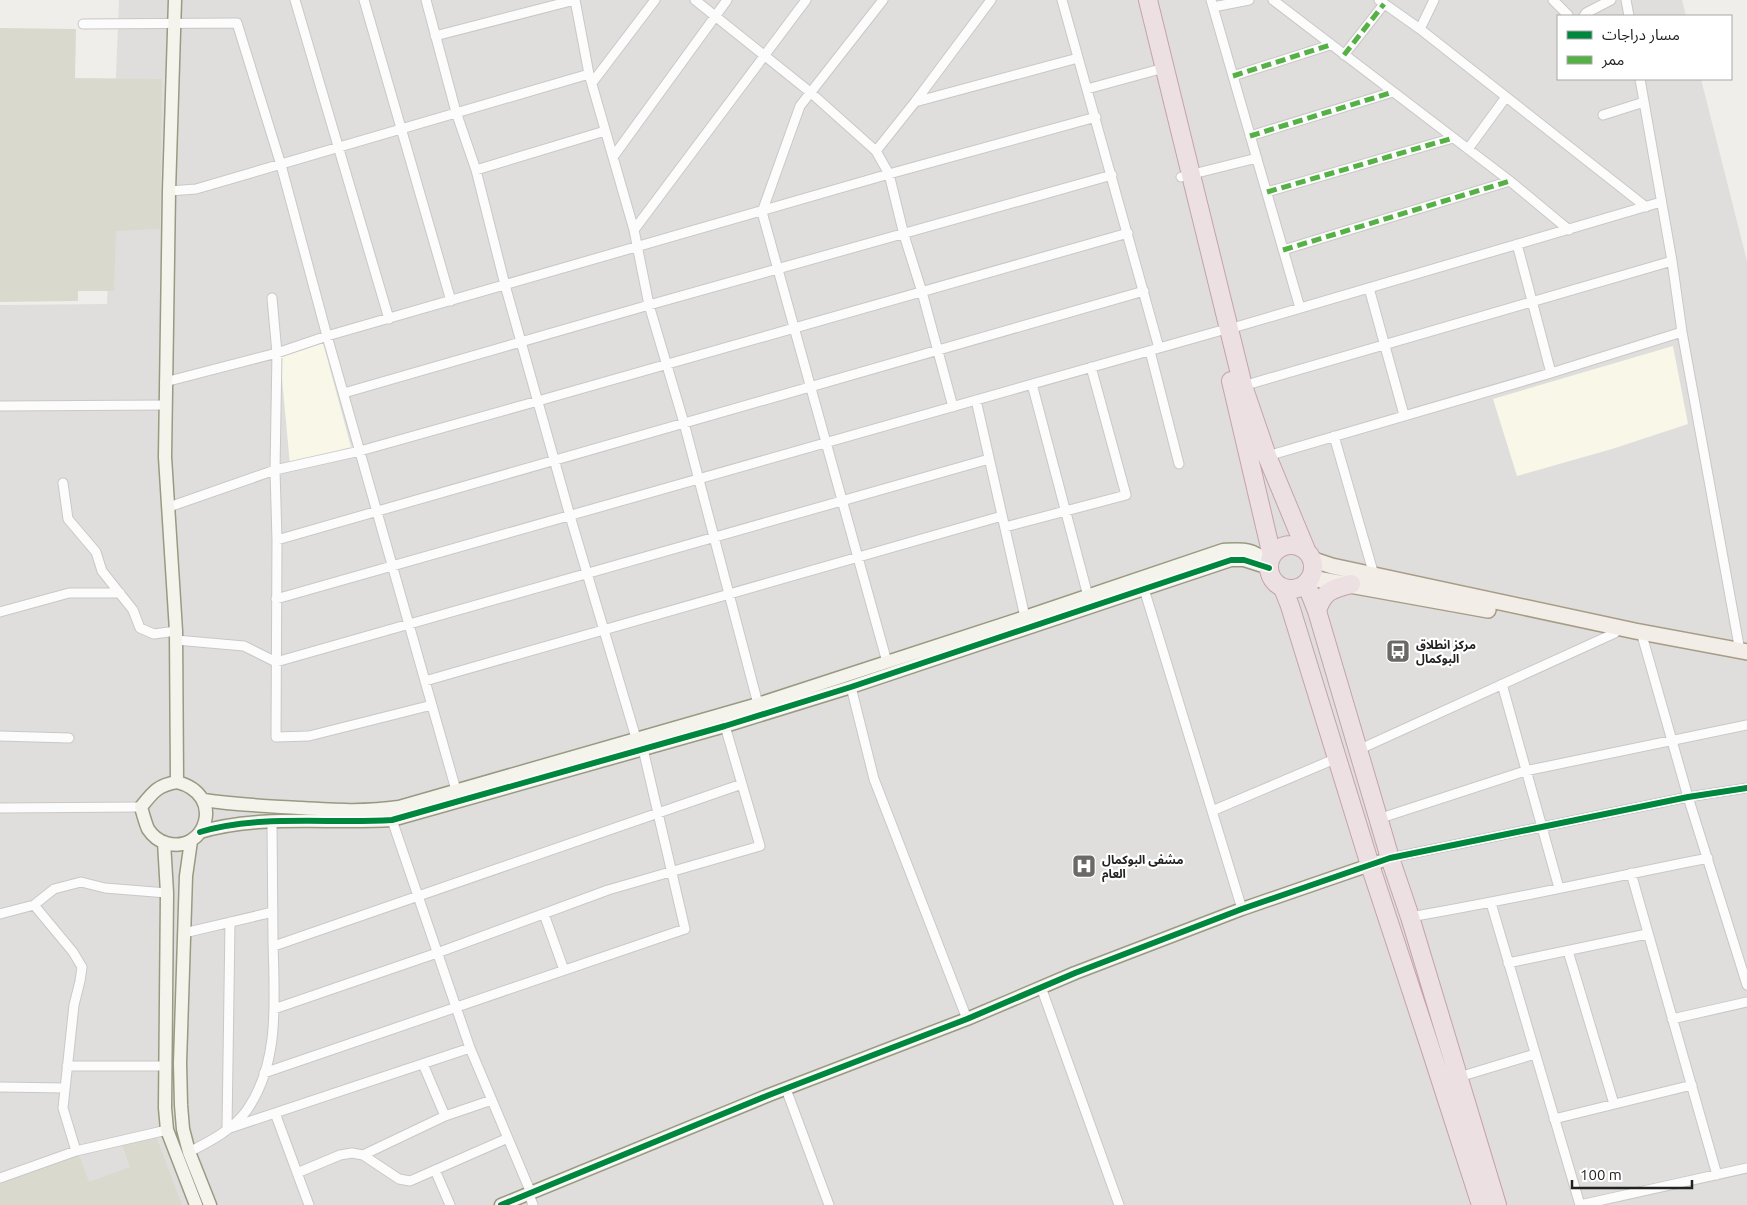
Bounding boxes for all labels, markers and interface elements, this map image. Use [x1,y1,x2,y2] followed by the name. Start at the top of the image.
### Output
[1557,15,1732,80] legend
[1602,26,1680,44] text: مسار دراجات
[1601,51,1625,69] text: ممر
[1385,638,1411,664] bus stop icon: مركز انطلاق البوكمال
[1416,638,1476,666] place label: مركز انطلاق البوكمال
[1071,853,1097,879] hospital icon: مشفى البوكمال العام
[1102,853,1183,883] place label: مشفى البوكمال العام
[1572,1158,1692,1190] scale bar
[1580,1166,1622,1183] text: 100 m

